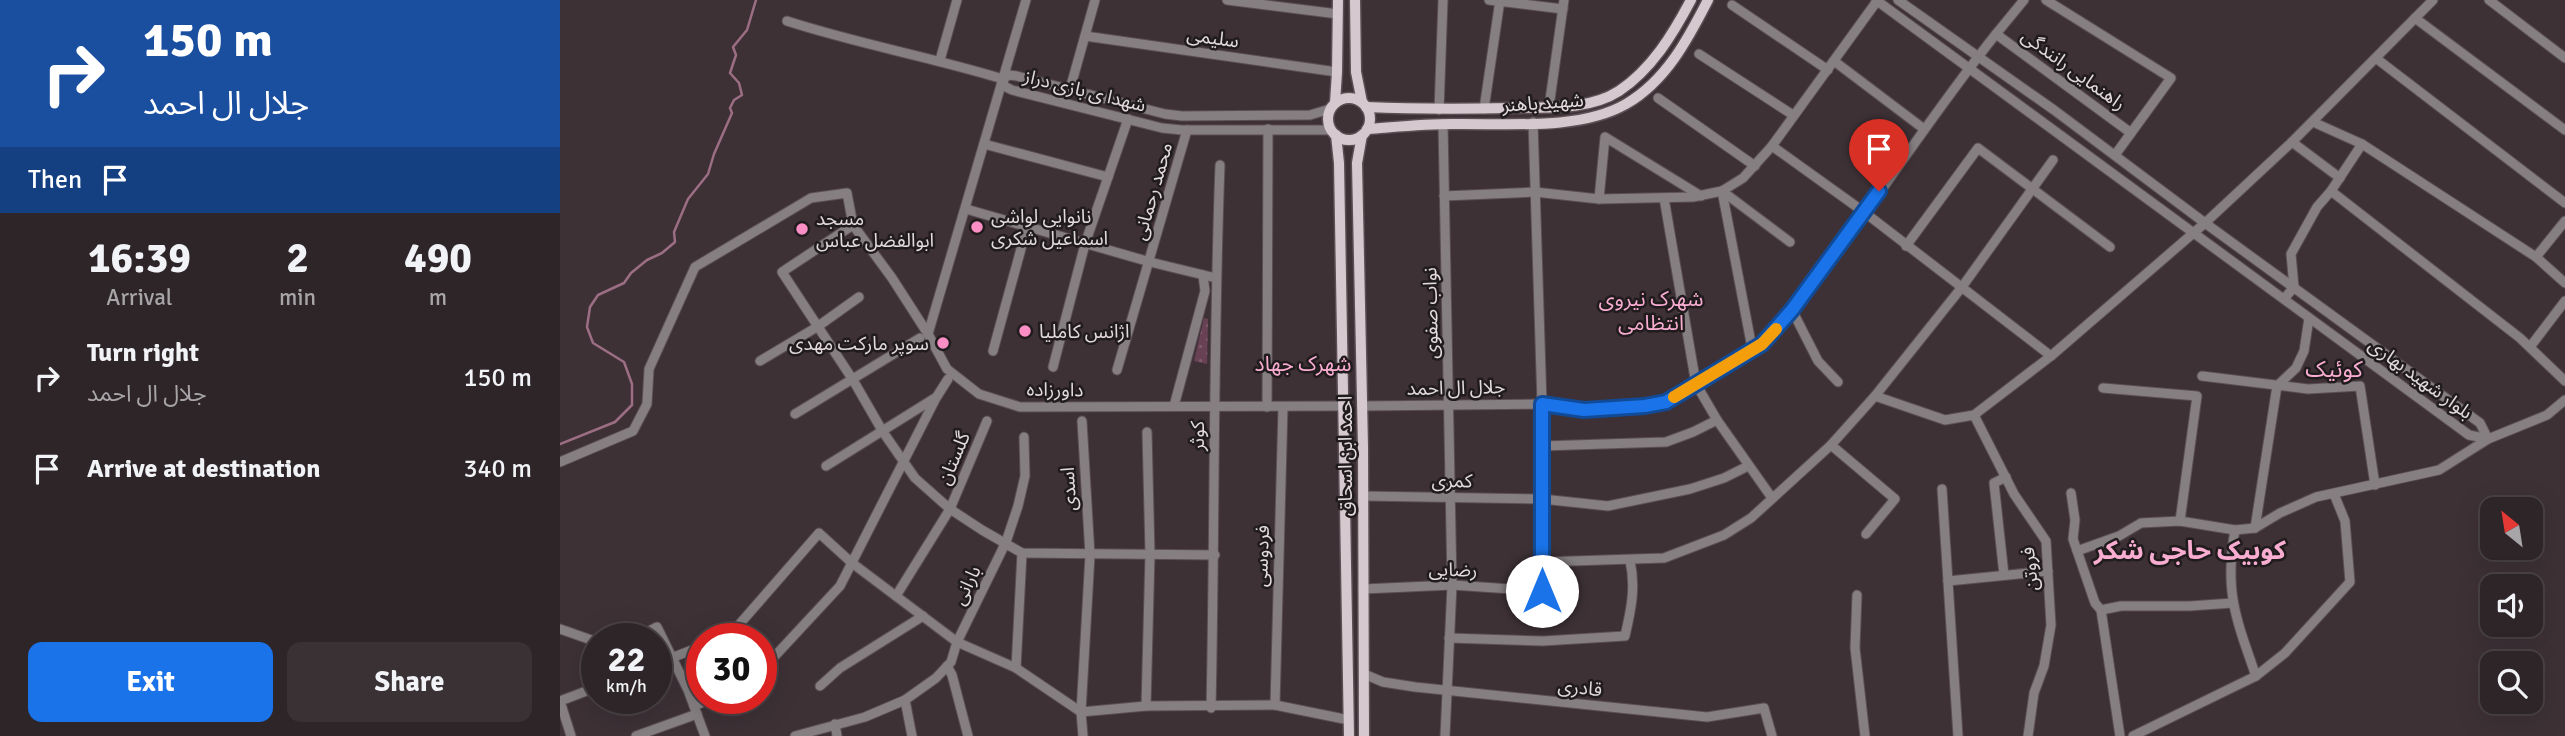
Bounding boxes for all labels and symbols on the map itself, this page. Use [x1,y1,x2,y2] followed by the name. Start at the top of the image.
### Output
[1185,22,1241,54] street label: سلیمی
[2016,24,2130,116] street label: راهنمایی رانندگی
[1020,64,1148,118] street label: شهدا ی بازی دراز
[1501,88,1585,118] street label: شهید باهنر
[1849,119,1909,191] pin
[1128,140,1178,243] street label: محمد رحمانی
[991,205,1108,251] place label: نانوایی لواشی اسماعیل شکری
[816,207,934,253] place label: مسجد ابوالفضل عباس
[969,219,985,235] marker: نانوایی لواشی اسماعیل شکری
[794,221,810,237] marker: مسجد ابوالفضل عباس
[1418,267,1444,359] street label: نواب صفوی
[1599,286,1703,336] district label: شهرک نیروی انتظامی
[1039,320,1130,344] place label: اژانس کاملیا
[1017,323,1033,339] marker: اژانس کاملیا
[789,332,929,356] place label: سوپر مارکت مهدی
[2364,333,2477,425] street label: بلوار شهید بهاری
[935,335,951,351] marker: سوپر مارکت مهدی
[1255,351,1351,377] district label: شهرک جهاد
[2305,355,2363,384] district label: کوئیک
[1406,375,1506,401] street label: جلال ال احمد
[1026,378,1084,402] street label: داورزاده
[1334,396,1358,516] street label: احمد ابن اسحاق
[1186,420,1210,452] street label: کوثر
[932,427,976,489] street label: گلستان
[1056,466,1082,512] street label: اسدی
[1431,469,1474,493] street label: کمری
[2480,497,2543,560] north arrow
[1249,525,1275,587] street label: فردوسی
[2093,535,2287,567] district label: کوبیک حاجی شکر
[2016,546,2044,592] street label: فروتن
[1505,554,1579,628] position arrow
[1428,558,1478,582] street label: رضایی
[947,562,987,609] street label: بارانی
[686,623,777,714] speed limit sign: 30
[1557,674,1603,702] street label: قادری

